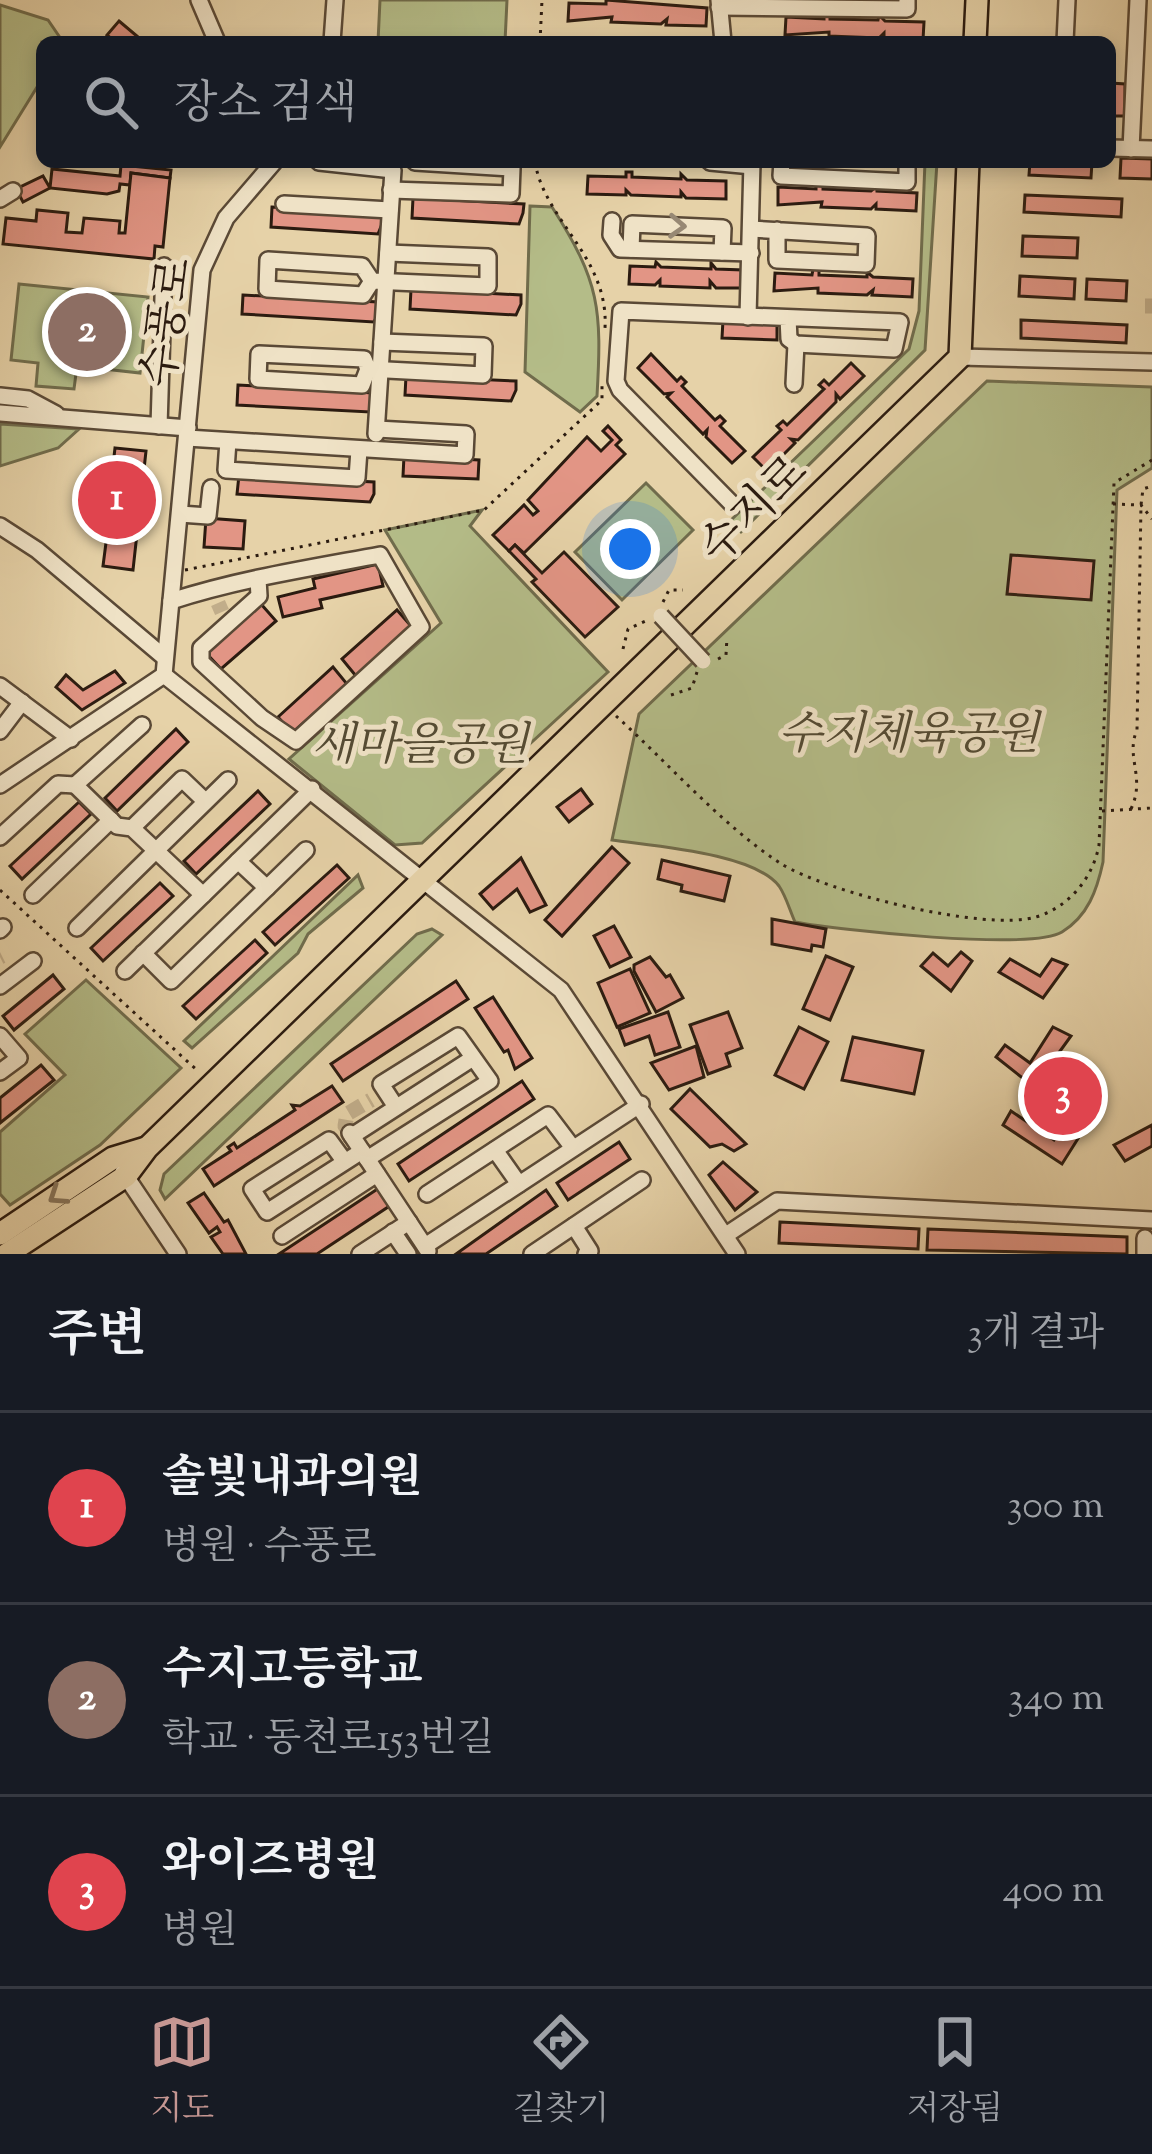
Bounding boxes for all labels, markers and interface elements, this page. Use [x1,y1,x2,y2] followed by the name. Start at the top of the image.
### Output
[36,36,1116,168] search box
[78,69,144,135] icon: search
[174,74,357,139] text: 장소 검색
[668,213,687,239] one-way arrow
[129,254,212,392] street label: 수풍로
[48,287,126,377] pin: 2
[687,443,825,581] street label: 수지로
[78,455,156,545] pin: 1
[600,519,660,579] your location
[779,705,1042,770] park label: 수지체육공원
[311,716,531,781] park label: 새마을공원
[1024,1051,1102,1141] pin: 3
[48,1182,70,1204] one-way arrow
[48,1301,147,1374] text: 주변
[967,1308,1104,1364] text: 3개 결과
[162,1448,423,1513] text: 솔빛내과의원
[80,1480,94,1536] text: 1
[1007,1480,1104,1536] text: 300 m
[162,1521,377,1577] text: 병원 · 수풍로
[162,1640,423,1705] text: 수지고등학교
[78,1672,96,1728] text: 2
[1008,1672,1104,1728] text: 340 m
[162,1713,495,1769] text: 학교 · 동천로153번길
[162,1832,379,1897] text: 와이즈병원
[79,1864,95,1920] text: 3
[1003,1864,1104,1920] text: 400 m
[162,1905,237,1961] text: 병원
[149,2009,215,2135] tab: 지도
[513,2009,609,2135] tab: 길찾기
[907,2009,1003,2135] tab: 저장됨

